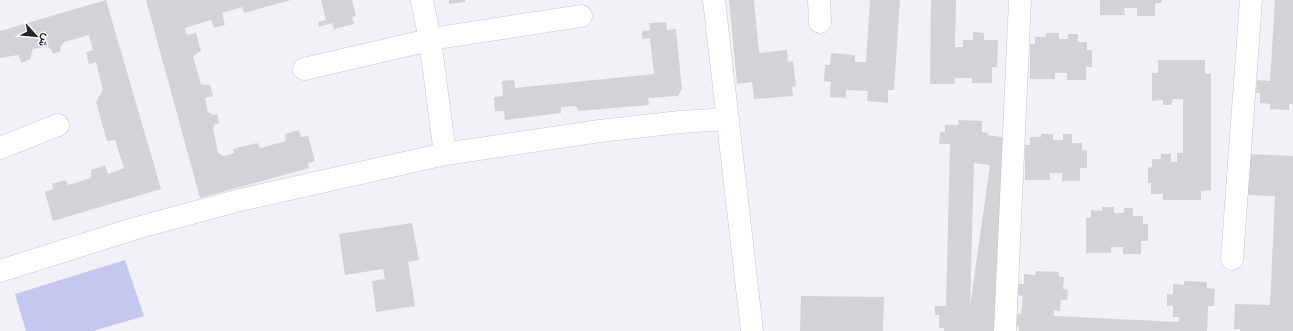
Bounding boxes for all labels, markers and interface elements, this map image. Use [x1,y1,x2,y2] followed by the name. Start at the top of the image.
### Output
[16,16,56,56] north arrow
[36,31,54,50] text: ش

